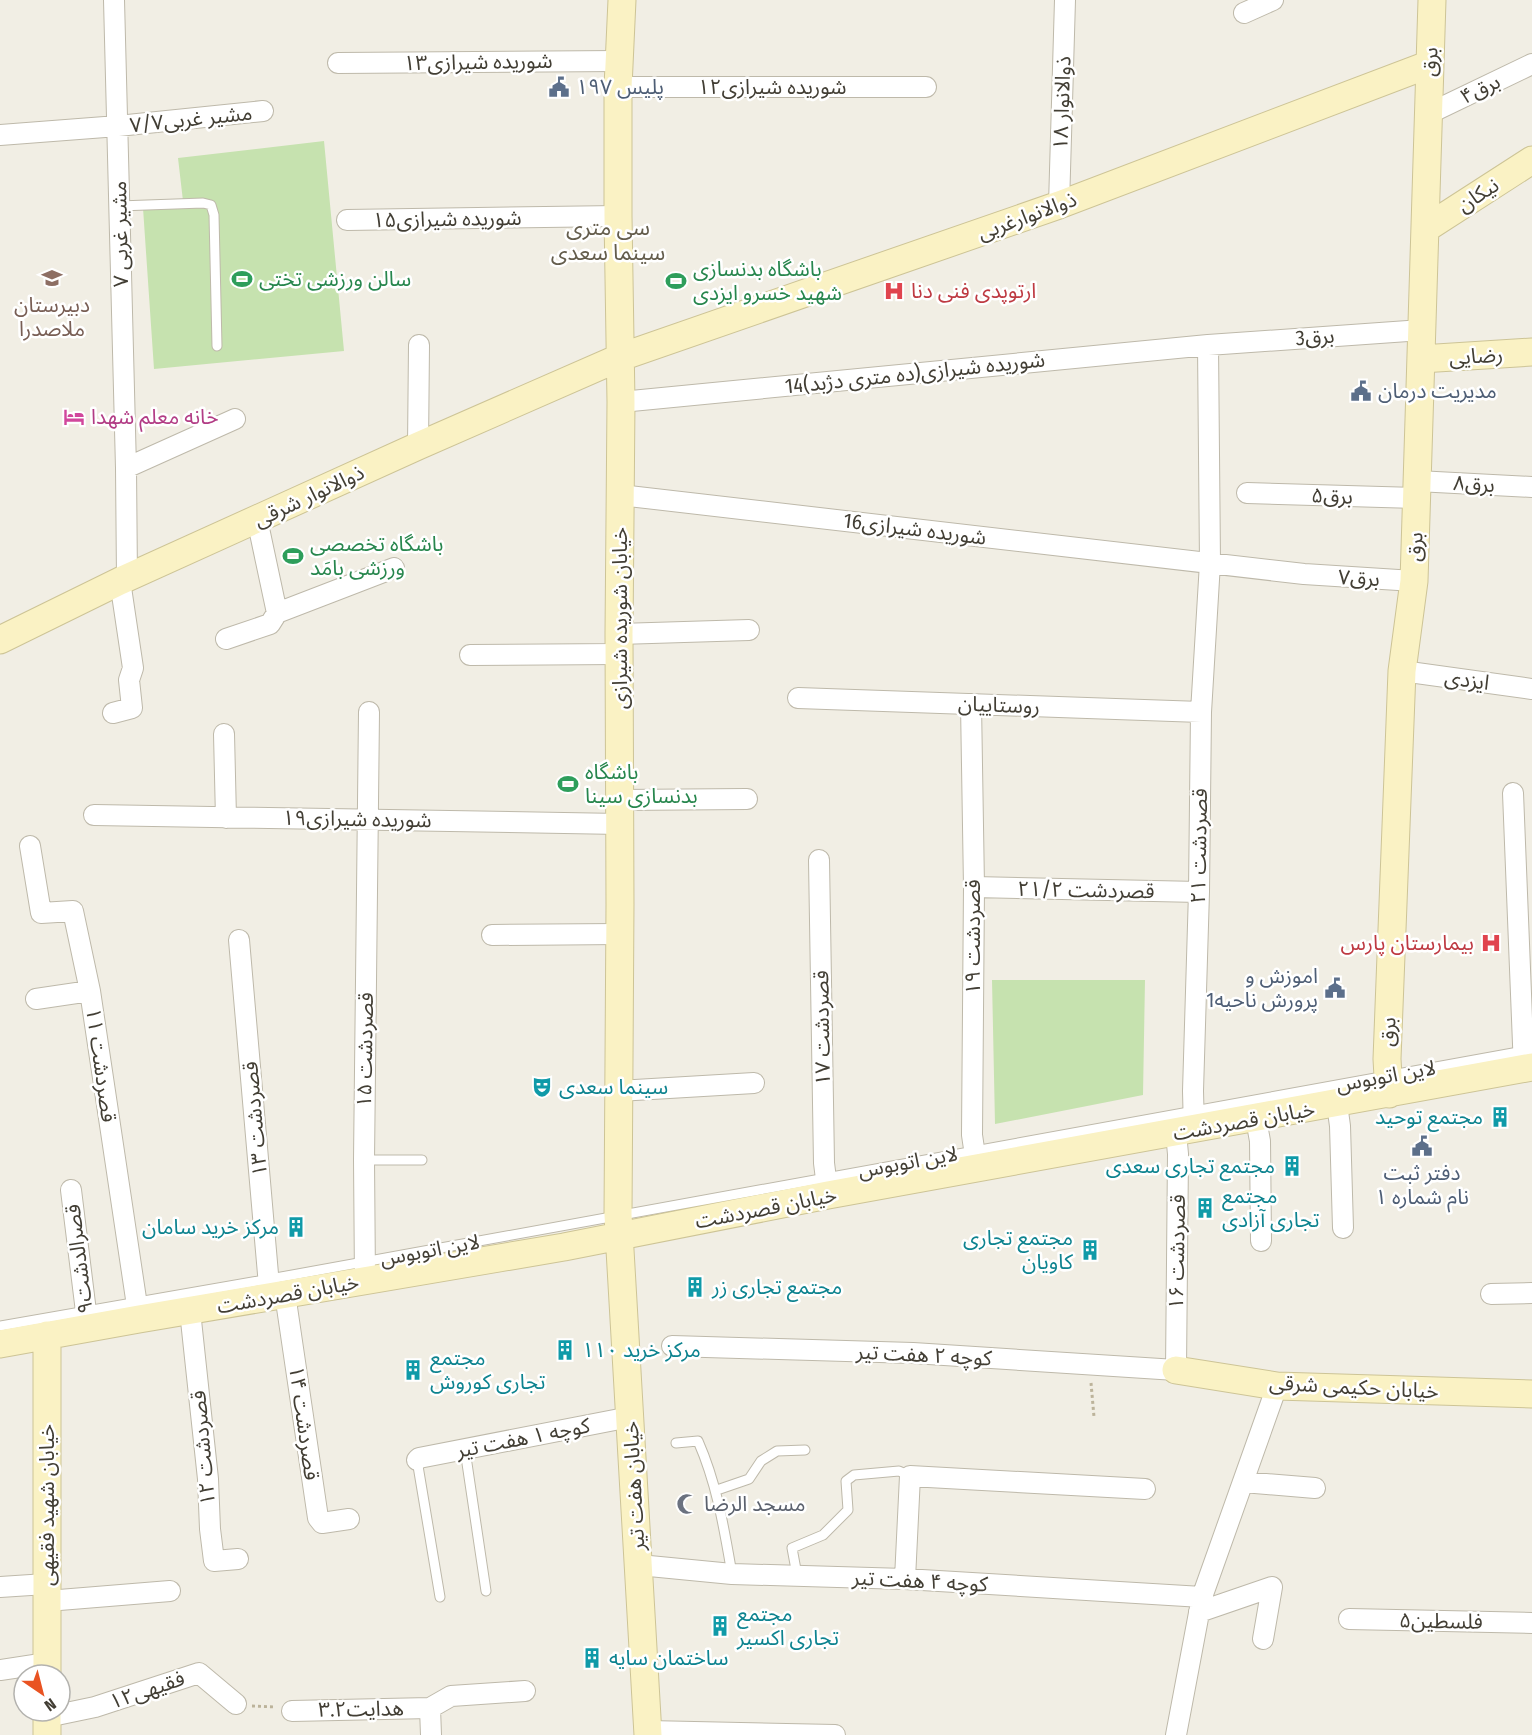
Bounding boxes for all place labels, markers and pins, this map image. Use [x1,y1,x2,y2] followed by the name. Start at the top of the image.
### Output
[576,74,664,100] place label: پلیس ۱۹۷
[547,75,571,99] public building icon: پلیس ۱۹۷
[693,256,842,306] place label: باشگاه بدنسازی شهید خسرو ایزدی
[40,266,64,290] school or university icon: دبیرستان ملاصدرا
[259,266,411,292] place label: سالن ورزشی تختی
[230,267,254,291] sports icon: سالن ورزشی تختی
[664,269,688,293] sports icon: باشگاه بدنسازی شهید خسرو ایزدی
[911,278,1036,304] place label: ارتوپدی فنی دنا
[882,279,906,303] hospital icon: ارتوپدی فنی دنا
[14,292,90,342] place label: دبیرستان ملاصدرا
[1378,378,1497,404] place label: مدیریت درمان
[1349,379,1373,403] public building icon: مدیریت درمان
[91,404,219,432] place label: خانه معلم شهدا
[62,405,86,429] hotel icon: خانه معلم شهدا
[310,531,443,581] place label: باشگاه تخصصی ورزشی بامَد
[281,544,305,568] sports icon: باشگاه تخصصی ورزشی بامَد
[585,759,698,809] place label: باشگاه بدنسازی سینا
[556,772,580,796] sports icon: باشگاه بدنسازی سینا
[1341,930,1474,956] place label: بیمارستان پارس
[1479,931,1503,955] hospital icon: بیمارستان پارس
[1206,963,1318,1013] place label: اموزش و پرورش ناحیه1
[1323,976,1347,1000] public building icon: اموزش و پرورش ناحیه1
[559,1074,668,1100] place label: سینما سعدی
[530,1075,554,1099] theatre icon: سینما سعدی
[1375,1104,1483,1132] place label: مجتمع توحید
[1488,1105,1512,1129] building icon: مجتمع توحید
[1410,1134,1434,1158] public building icon: دفتر ثبت نام شماره ١
[1106,1153,1275,1181] place label: مجتمع تجاری سعدی
[1280,1154,1304,1178] building icon: مجتمع تجاری سعدی
[1375,1160,1469,1213] place label: دفتر ثبت نام شماره ١
[1222,1183,1319,1233] place label: مجتمع تجاری آزادی
[1193,1196,1217,1220] building icon: مجتمع تجاری آزادی
[142,1214,279,1240] place label: مرکز خرید سامان
[284,1215,308,1239] building icon: مرکز خرید سامان
[963,1225,1073,1275] place label: مجتمع تجاری کاویان
[1078,1238,1102,1262] building icon: مجتمع تجاری کاویان
[711,1274,842,1302] place label: مجتمع تجاری زر
[683,1275,707,1299] building icon: مجتمع تجاری زر
[582,1337,701,1363] place label: مرکز خرید ۱۱۰
[553,1338,577,1362] building icon: مرکز خرید ۱۱۰
[430,1345,545,1395] place label: مجتمع تجاری کوروش
[401,1358,425,1382] building icon: مجتمع تجاری کوروش
[704,1491,806,1517] place label: مسجد الرضا
[675,1492,699,1516] mosque icon: مسجد الرضا
[736,1601,839,1651] place label: مجتمع تجاری اکسیر
[708,1614,732,1638] building icon: مجتمع تجاری اکسیر
[609,1645,728,1671] place label: ساختمان سایه
[580,1646,604,1670] building icon: ساختمان سایه

